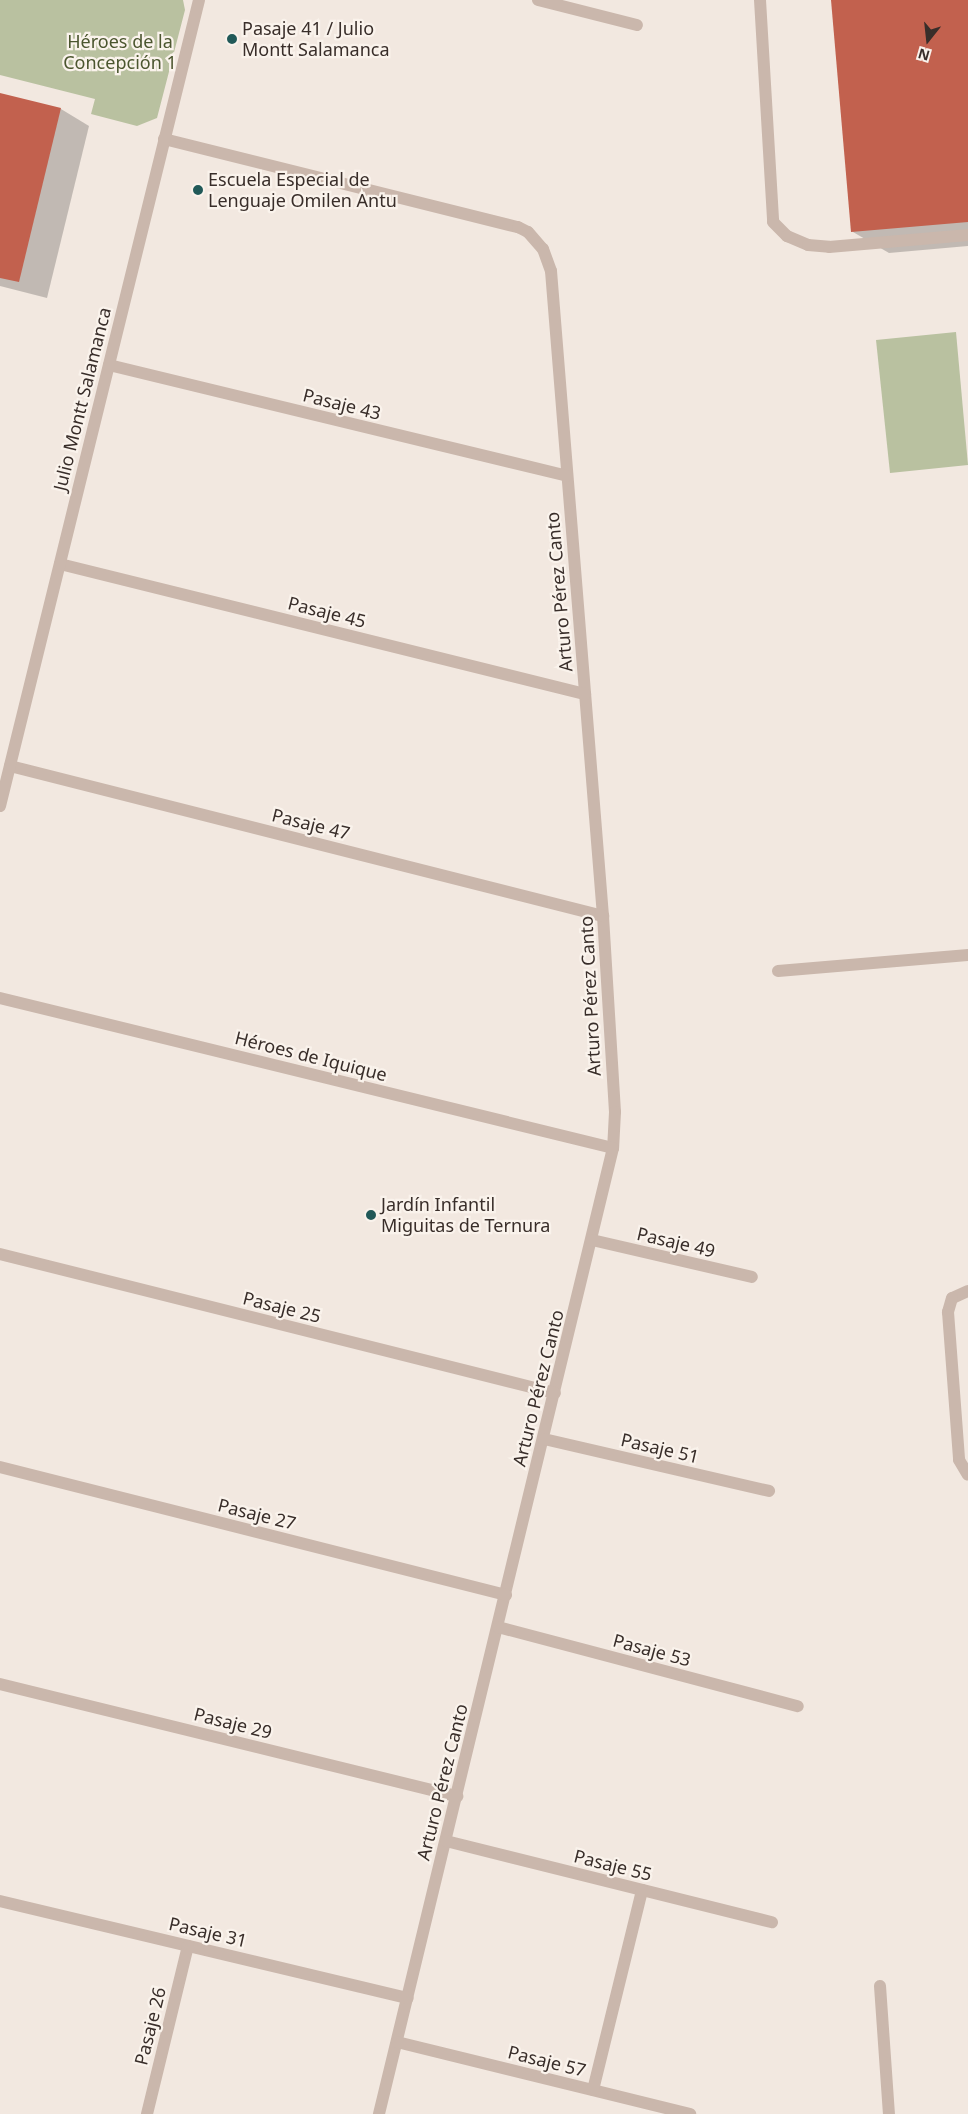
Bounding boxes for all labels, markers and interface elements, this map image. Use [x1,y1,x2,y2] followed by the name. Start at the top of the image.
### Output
[903,15,953,65] north arrow
[242,18,390,60] place label: Pasaje 41 / Julio Montt Salamanca
[63,31,177,74] park label: Héroes de la Concepción 1
[226,33,238,45] marker: Pasaje 41 / Julio Montt Salamanca
[916,44,932,66] text: N
[208,169,397,212] place label: Escuela Especial de Lenguaje Omilen Antu
[192,184,204,196] marker: Escuela Especial de Lenguaje Omilen Antu
[49,305,115,493] street label: Julio Montt Salamanca
[301,384,383,424] street label: Pasaje 43
[541,511,577,673] street label: Arturo Pérez Canto
[286,592,368,632] street label: Pasaje 45
[270,804,352,844] street label: Pasaje 47
[575,915,605,1077] street label: Arturo Pérez Canto
[233,1027,389,1085] street label: Héroes de Iquique
[381,1194,550,1236] place label: Jardín Infantil Miguitas de Ternura
[365,1209,377,1221] marker: Jardín Infantil Miguitas de Ternura
[635,1223,717,1261] street label: Pasaje 49
[241,1287,323,1327] street label: Pasaje 25
[508,1308,568,1468] street label: Arturo Pérez Canto
[619,1429,701,1467] street label: Pasaje 51
[216,1494,298,1534] street label: Pasaje 27
[611,1629,693,1671] street label: Pasaje 53
[412,1702,472,1862] street label: Arturo Pérez Canto
[192,1703,274,1743] street label: Pasaje 29
[572,1845,654,1885] street label: Pasaje 55
[167,1913,249,1951] street label: Pasaje 31
[130,1985,170,2067] street label: Pasaje 26
[506,2041,588,2081] street label: Pasaje 57

